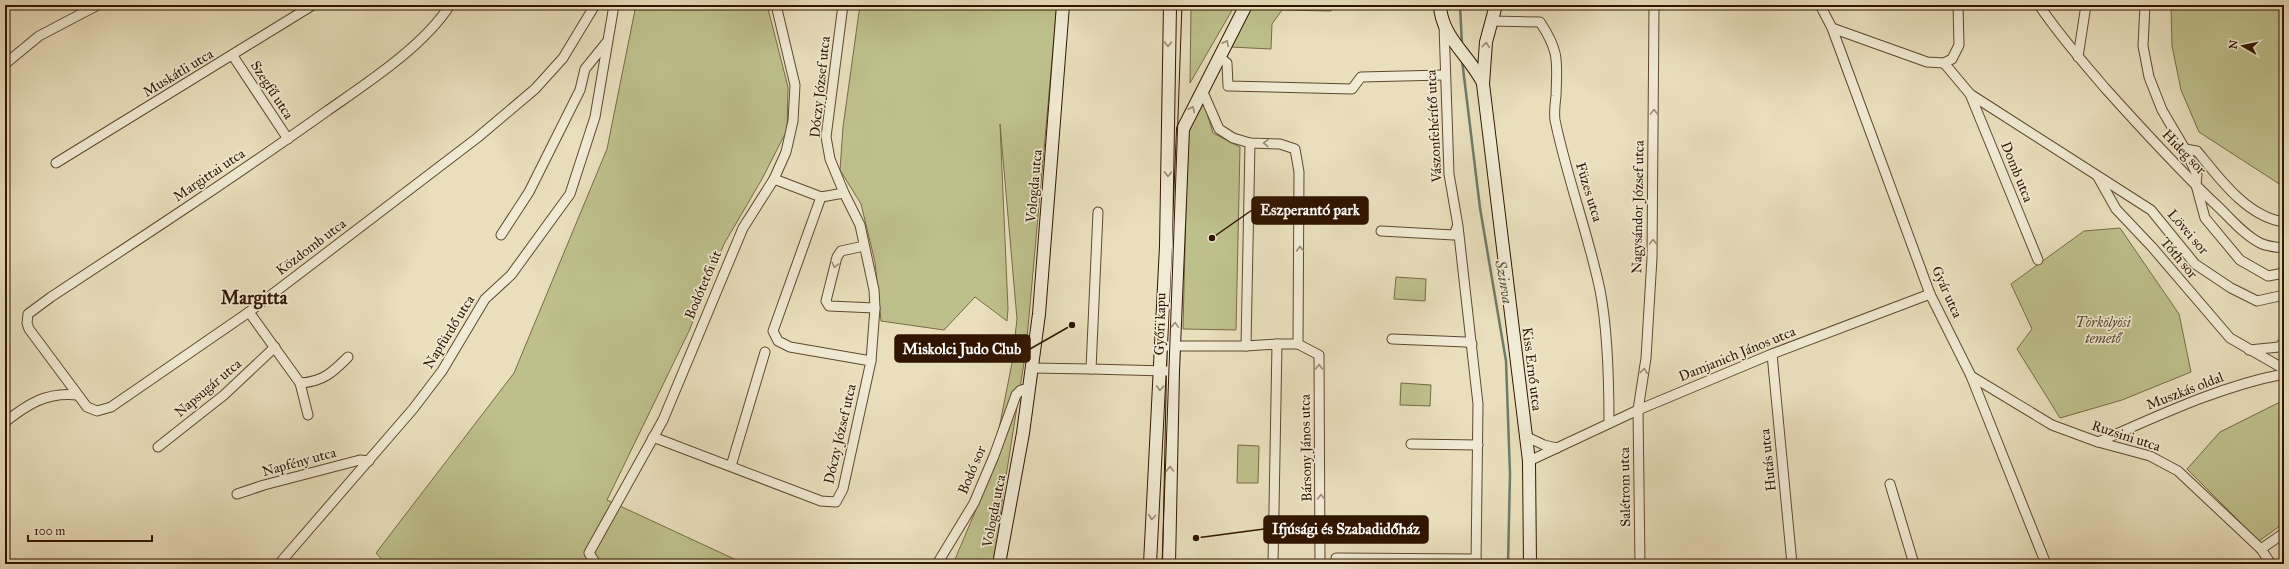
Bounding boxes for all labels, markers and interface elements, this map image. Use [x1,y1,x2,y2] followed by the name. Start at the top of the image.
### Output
[2223,26,2263,66] north arrow
[806,35,835,139] street label: Dóczy József utca
[2226,38,2241,50] text: N
[1221,40,1229,47] one-way arrow
[1164,41,1172,47] one-way arrow
[1481,42,1490,48] one-way arrow
[140,45,216,101] street label: Muskátli utca
[247,58,297,123] street label: Szegfű utca
[1423,69,1446,184] street label: Vászonfehérítő utca
[1188,106,1195,114] one-way arrow
[1650,109,1658,115] one-way arrow
[2159,126,2210,179] street label: Hideg sor
[1263,139,1269,147] one-way arrow
[1997,139,2037,205] street label: Domb utca
[1628,140,1649,274] street label: Nagysándor József utca
[170,145,248,205] street label: Margittai utca
[1022,149,1046,224] street label: Vologda utca
[1572,160,1606,224] street label: Füzes utca
[1164,171,1172,177] one-way arrow
[1252,197,1368,224] callout: Eszperantó park
[1260,201,1361,220] text: Eszperantó park
[2164,206,2213,259] street label: Lövei sor
[273,215,349,279] street label: Közdomb utca
[2157,234,2202,283] street label: Tóth sor
[1648,239,1657,245] one-way arrow
[1296,246,1304,252] one-way arrow
[681,248,725,322] street label: Bodótetői út
[1491,258,1517,305] water label: Szinva
[831,262,839,268] one-way arrow
[1928,263,1966,321] street label: Gyár utca
[221,287,288,310] district label: Margitta
[420,292,478,372] street label: Napfürdő utca
[1150,292,1170,356] street label: Győri kapu
[2075,314,2131,347] park label: Törkölyösi temető
[1171,322,1179,328] one-way arrow
[1676,323,1798,386] street label: Damjanich János utca
[1518,326,1546,412] street label: Kiss Ernő utca
[895,335,1030,362] callout: Miskolci Judo Club
[903,340,1022,359] text: Miskolci Judo Club
[171,355,245,421] street label: Napsugár utca
[1315,364,1323,370] one-way arrow
[1639,368,1648,374] one-way arrow
[2144,368,2226,414] street label: Muszkás oldal
[820,382,861,486] street label: Dóczy József utca
[1156,385,1164,391] one-way arrow
[1297,394,1316,502] street label: Bársony János utca
[2089,417,2163,455] street label: Ruzsini utca
[1756,428,1780,492] street label: Hutás utca
[954,442,990,497] street label: Bodó sor
[260,444,338,480] street label: Napfény utca
[1616,447,1634,527] street label: Salétrom utca
[1166,466,1174,472] one-way arrow
[978,473,1009,550] street label: Vologda utca
[1317,494,1325,500] one-way arrow
[1147,514,1156,520] one-way arrow
[1264,516,1428,543] callout: Ifjúsági és Szabadidőház
[28,517,152,543] scale bar
[1272,520,1420,539] text: Ifjúsági és Szabadidőház
[34,524,65,538] text: 100 m

